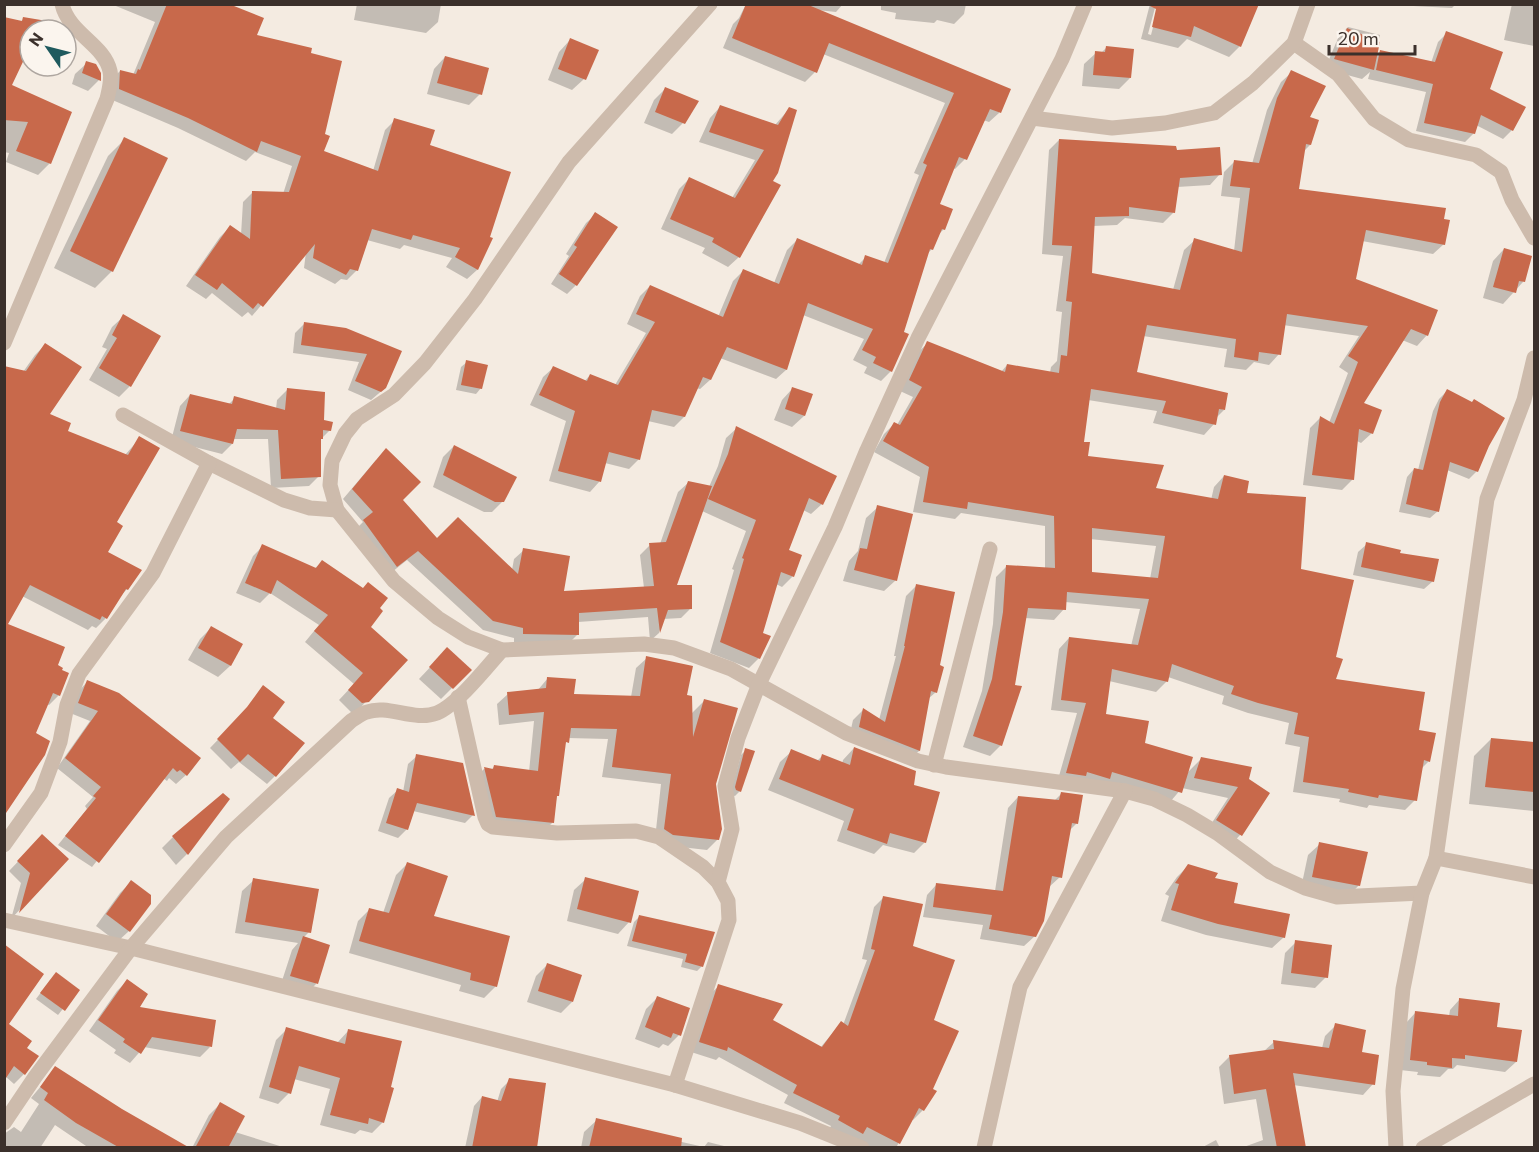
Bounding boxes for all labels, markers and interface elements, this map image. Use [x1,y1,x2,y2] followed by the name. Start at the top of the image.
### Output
[18,18,78,78] north arrow
[1329,18,1414,56] scale bar
[1338,27,1379,49] text: 20 m
[24,29,47,49] text: N

